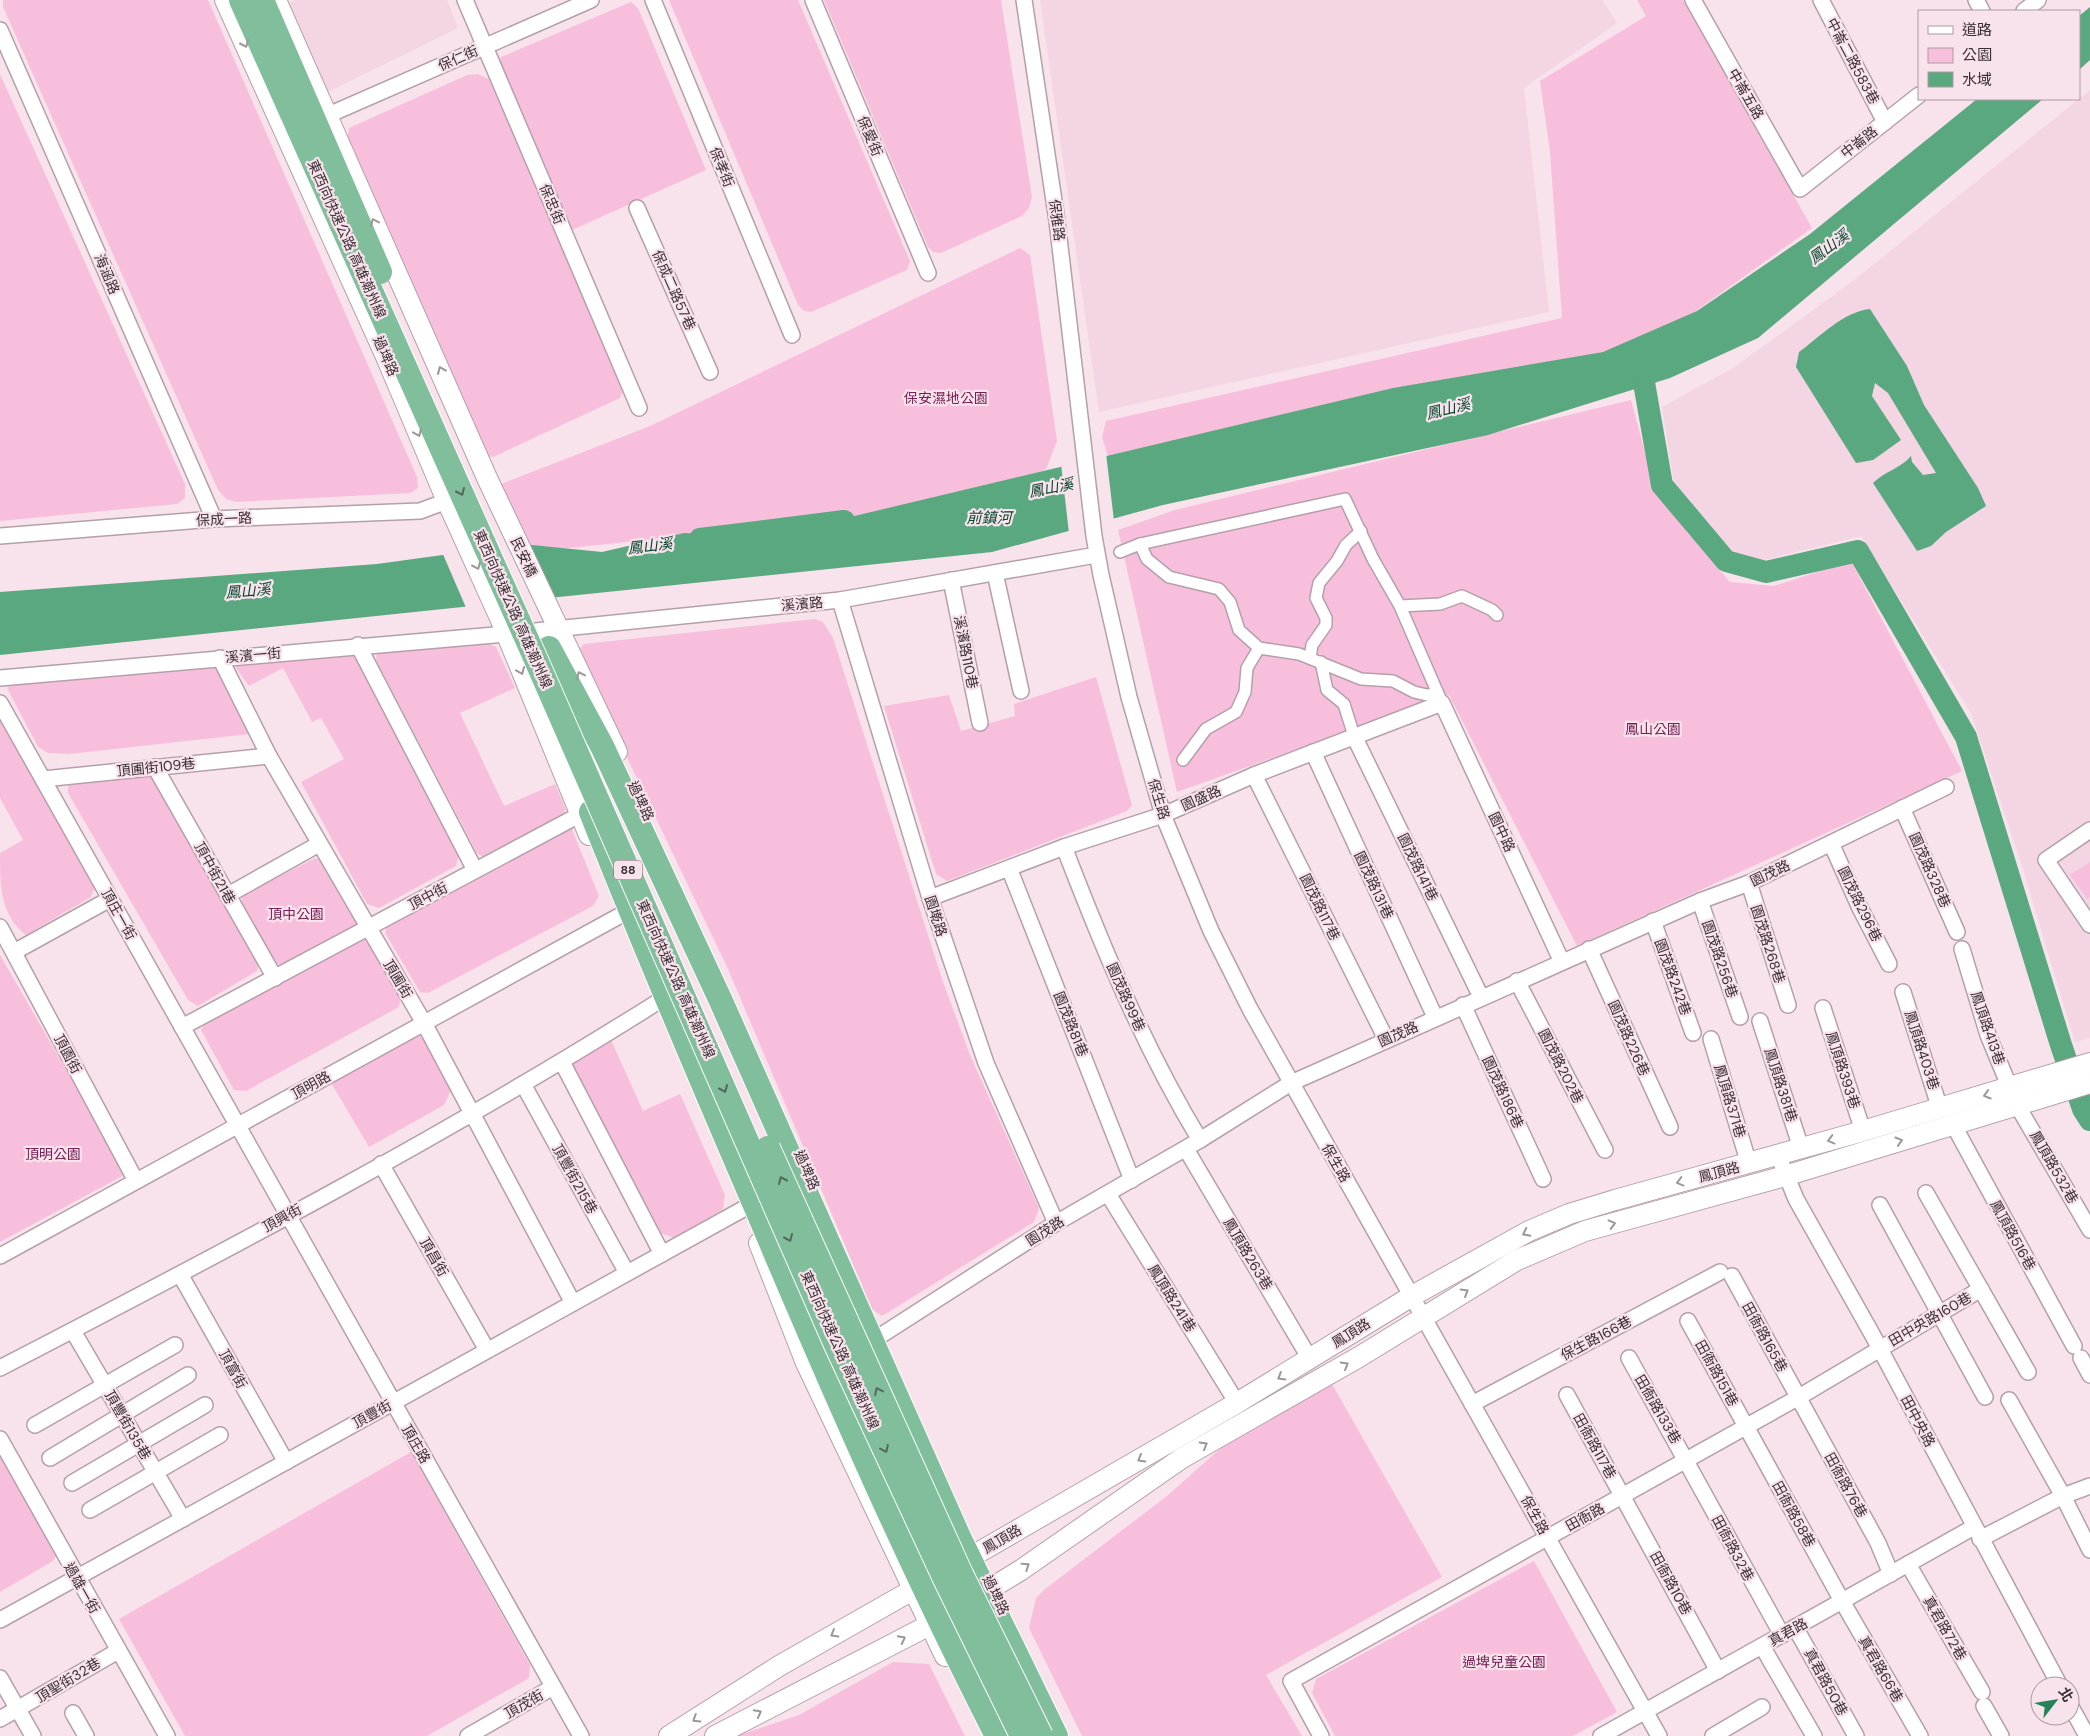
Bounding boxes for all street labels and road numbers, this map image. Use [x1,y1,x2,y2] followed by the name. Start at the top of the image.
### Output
[1823,15,1883,107] street label: 中崙二路583巷
[435,41,481,75] street label: 保仁街
[1724,65,1768,123] street label: 中崙五路
[854,113,886,159] street label: 保愛街
[1837,122,1881,162] street label: 中崙路
[706,144,738,190] street label: 保孝街
[304,157,390,321] street label: 東西向快速公路 高雄潮州線
[536,181,568,227] street label: 保忠街
[1045,198,1069,242] street label: 保雅路
[648,247,700,333] street label: 保成二路57巷
[91,251,123,297] street label: 海涵路
[369,333,403,379] street label: 過埤路
[196,509,252,529] street label: 保成一路
[470,527,556,691] street label: 東西向快速公路 高雄潮州線
[507,534,541,580] street label: 民安橋
[780,593,824,615] street label: 溪濱路
[950,614,982,690] street label: 溪濱路110巷
[224,644,282,666] street label: 溪濱一街
[116,754,196,780] street label: 頂圃街109巷
[1144,776,1174,822] street label: 保生路
[624,778,658,824] street label: 過埤路
[1178,781,1224,815] street label: 園盛路
[1485,809,1519,855] street label: 園中路
[1394,830,1442,904] street label: 園茂路141巷
[1905,830,1955,910] street label: 園茂路328巷
[191,839,239,907] street label: 頂中街21巷
[1350,848,1398,922] street label: 園茂路131巷
[1747,856,1793,890] street label: 園茂路
[614,860,642,880] road number: 88
[1834,863,1886,945] street label: 園茂路296巷
[1296,871,1344,943] street label: 園茂路117巷
[405,878,451,914] street label: 頂中街
[98,885,140,943] street label: 頂庄一街
[921,893,951,939] street label: 園墘路
[633,897,719,1061] street label: 東西向快速公路 高雄潮州線
[1747,903,1789,985] street label: 園茂路268巷
[1698,918,1742,1000] street label: 園茂路256巷
[1651,936,1695,1018] street label: 園茂路242巷
[379,956,417,1002] street label: 頂圃街
[1103,960,1149,1034] street label: 園茂路99巷
[1050,989,1092,1059] street label: 園茂路81巷
[1967,989,2009,1067] street label: 鳳頂路413巷
[1604,997,1654,1079] street label: 園茂路226巷
[1901,1008,1943,1092] street label: 鳳頂路403巷
[1375,1017,1421,1051] street label: 園茂路
[1534,1026,1588,1106] street label: 園茂路202巷
[1822,1029,1864,1111] street label: 鳳頂路393巷
[50,1031,86,1077] street label: 頂園街
[1761,1046,1801,1124] street label: 鳳頂路381巷
[1478,1053,1528,1131] street label: 園茂路186巷
[1710,1062,1750,1140] street label: 鳳頂路371巷
[288,1067,334,1103] street label: 頂明路
[2026,1127,2082,1207] street label: 鳳頂路532巷
[1318,1140,1354,1186] street label: 保生路
[548,1141,602,1217] street label: 頂豐街215巷
[790,1147,824,1193] street label: 過埤路
[1696,1158,1742,1186] street label: 鳳頂路
[1986,1197,2040,1273] street label: 鳳頂路516巷
[259,1200,305,1236] street label: 頂興街
[1022,1212,1068,1250] street label: 園茂路
[1219,1215,1277,1293] street label: 鳳頂路263巷
[416,1234,452,1280] street label: 頂昌街
[1144,1261,1200,1335] street label: 鳳頂路241巷
[797,1268,883,1432] street label: 東西向快速公路 高雄潮州線
[1885,1288,1975,1350] street label: 田中央路160巷
[1738,1299,1792,1375] street label: 田衙路165巷
[1557,1312,1635,1364] street label: 保生路166巷
[1328,1314,1374,1352] street label: 鳳頂路
[1691,1337,1743,1409] street label: 田衙路151巷
[215,1346,251,1392] street label: 頂富街
[1631,1371,1685,1447] street label: 田衙路133巷
[101,1387,155,1463] street label: 頂豐街135巷
[1897,1392,1939,1450] street label: 田中央路
[349,1396,395,1432] street label: 頂豐街
[1570,1410,1620,1482] street label: 田衙路117巷
[398,1421,434,1467] street label: 頂庄路
[1821,1449,1871,1521] street label: 田衙路76巷
[1768,1478,1820,1550] street label: 田衙路58巷
[1517,1492,1553,1538] street label: 保生路
[1562,1499,1608,1535] street label: 田衙路
[1708,1512,1758,1584] street label: 田衙路32巷
[979,1521,1025,1557] street label: 鳳頂路
[1646,1548,1696,1618] street label: 田衙路10巷
[60,1559,104,1617] street label: 過雄一街
[979,1572,1013,1618] street label: 過埤路
[1919,1593,1971,1663] street label: 真君路72巷
[1765,1614,1811,1650] street label: 真君路
[1855,1633,1907,1705] street label: 真君路66巷
[1800,1645,1852,1719] street label: 真君路50巷
[32,1654,104,1706] street label: 頂聖街32巷
[501,1686,547,1722] street label: 頂茂街

